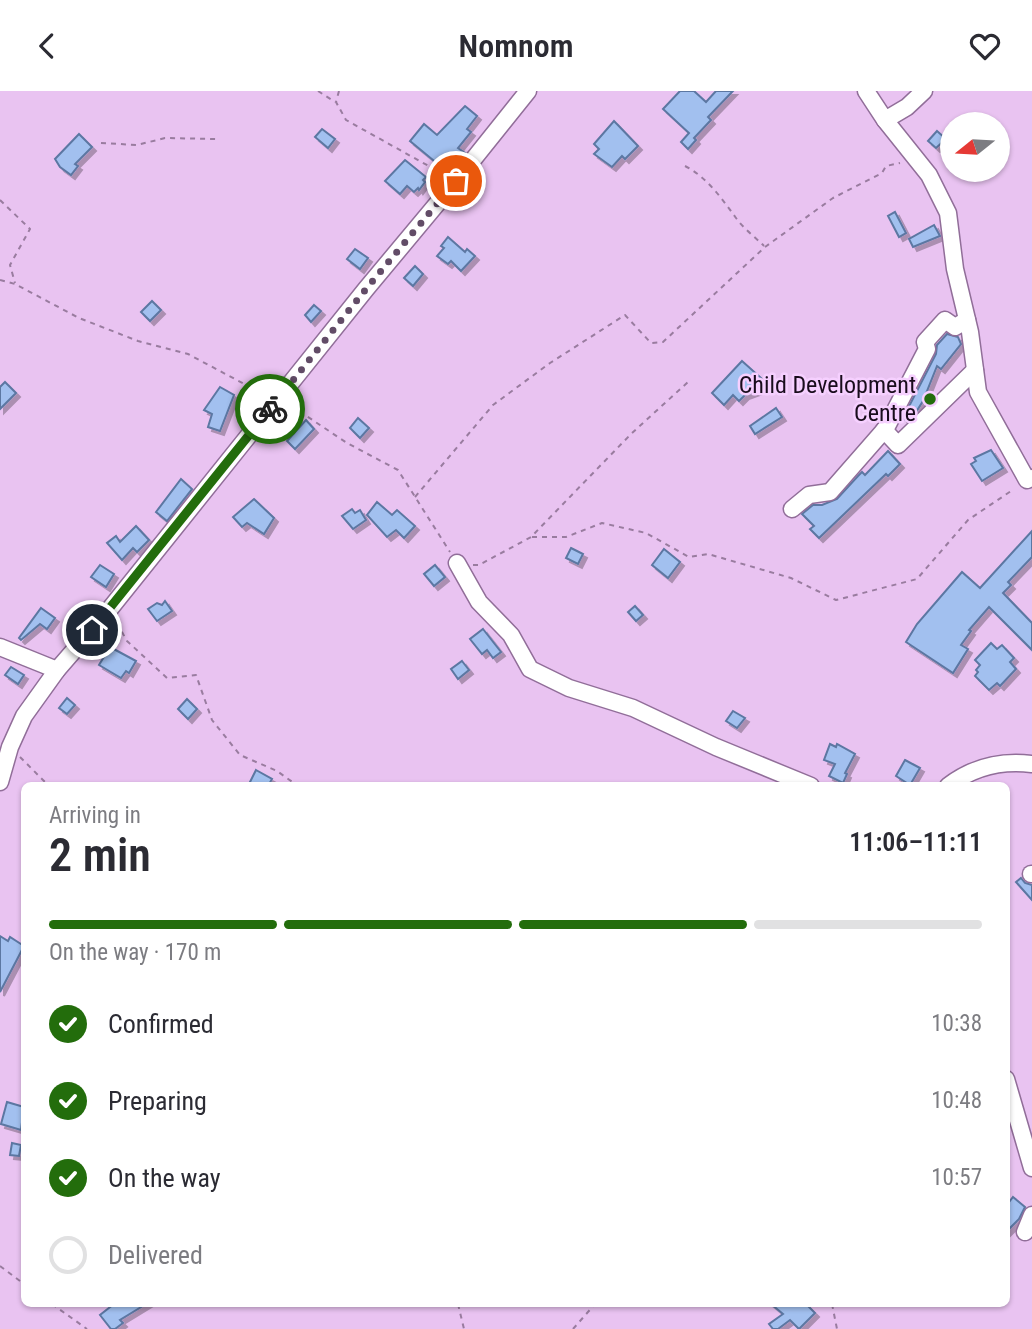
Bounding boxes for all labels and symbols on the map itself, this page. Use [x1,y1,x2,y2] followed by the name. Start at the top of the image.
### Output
[940,112,1010,182] north arrow
[426,151,486,211] pin
[739,371,916,427] place label: Child Development Centre
[235,374,305,444] courier
[922,391,938,407] marker: Child Development Centre
[62,600,122,660] pin

